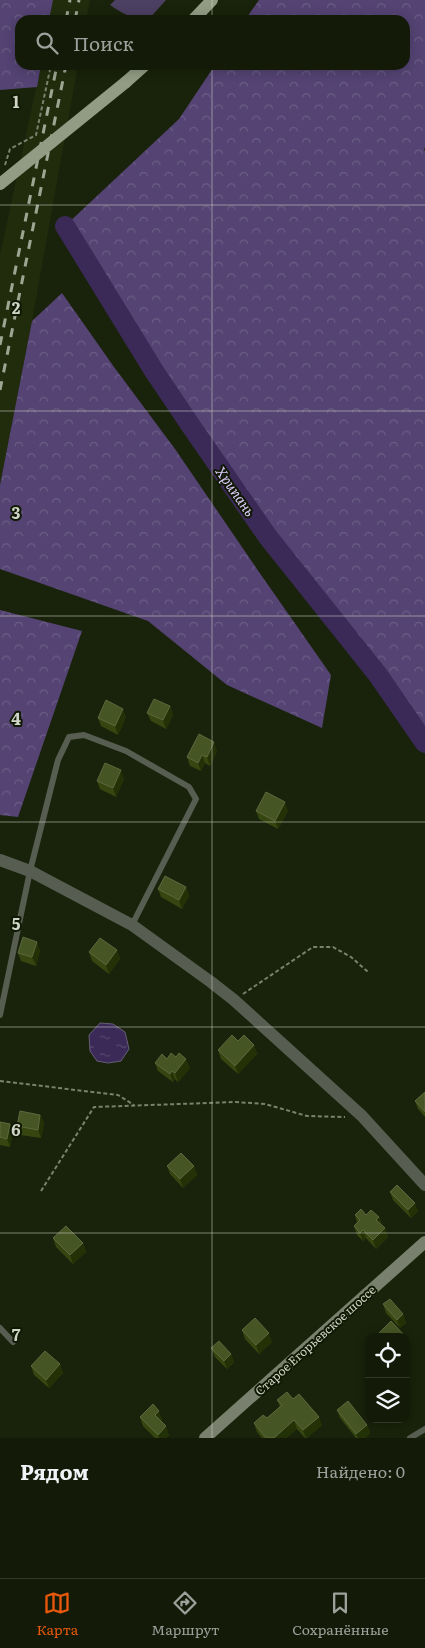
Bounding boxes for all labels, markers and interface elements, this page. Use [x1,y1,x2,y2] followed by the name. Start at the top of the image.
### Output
[15,15,410,70] search box
[33,29,61,57] icon: search
[73,29,134,57] text: Поиск
[13,89,20,113] text: 1
[12,295,21,319] text: 2
[212,462,261,520] water label: Хрипань
[12,500,21,524] text: 3
[11,706,21,730] text: 4
[12,911,21,935] text: 5
[11,1117,21,1141] text: 6
[251,1281,379,1399] street label: Старое Егорьевское шоссе
[12,1322,21,1346] text: 7
[365,1333,410,1423] map controls
[365,1333,410,1378] button: locate
[365,1378,410,1423] button: layers
[20,1455,89,1486] text: Рядом
[316,1459,405,1483] text: Найдено: 0
[36,1589,78,1639] tab: Карта
[151,1589,219,1639] tab: Маршрут
[292,1589,389,1639] tab: Сохранённые

